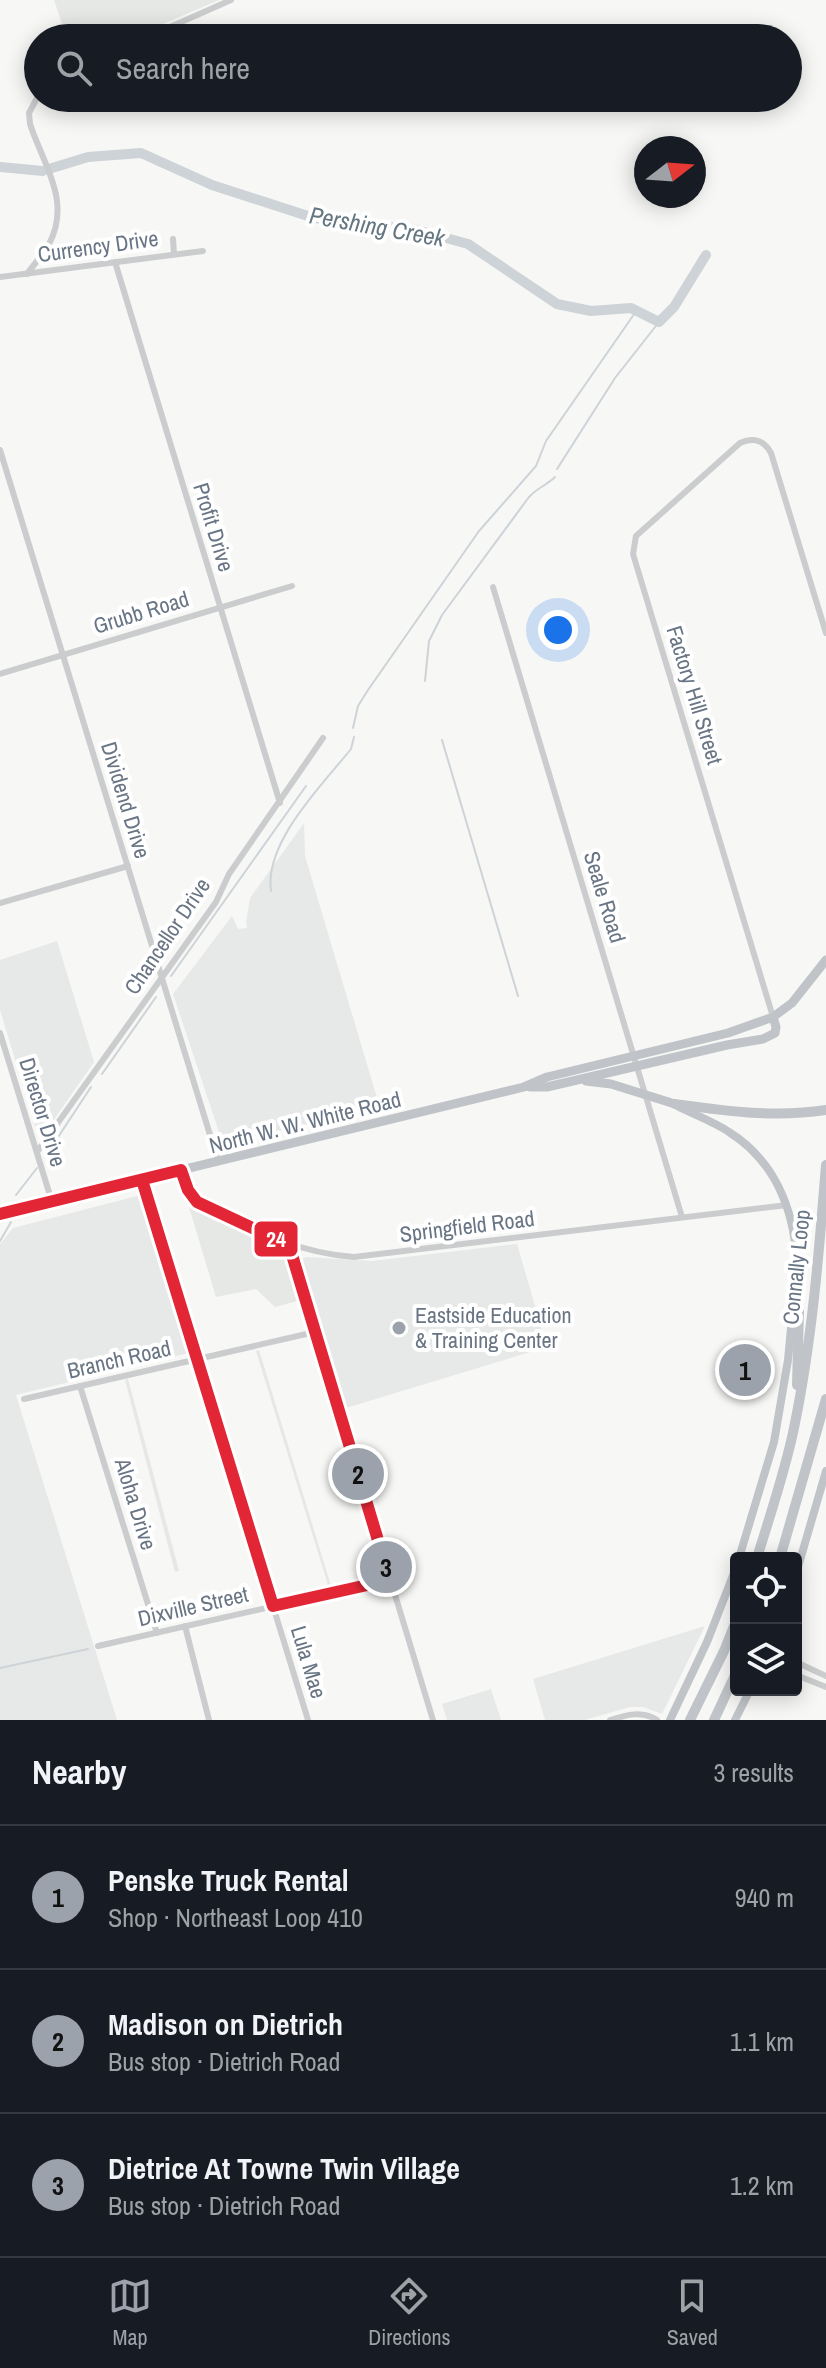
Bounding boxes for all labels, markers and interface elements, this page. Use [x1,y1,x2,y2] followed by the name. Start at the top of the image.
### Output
[24,24,802,112] search box
[52,46,96,90] icon: search
[116,48,250,88] text: Search here
[634,136,706,208] north arrow
[307,198,448,254] water label: Pershing Creek
[36,223,160,269] street label: Currency Drive
[186,479,242,575] street label: Profit Drive
[90,583,192,641] street label: Grubb Road
[538,610,578,650] your location
[660,622,730,768] street label: Factory Hill Street
[94,738,158,862] street label: Dividend Drive
[577,848,633,946] street label: Seale Road
[117,872,217,1000] street label: Chancellor Drive
[12,1054,74,1170] street label: Director Drive
[206,1084,404,1160] street label: North W. W. White Road
[398,1203,536,1249] street label: Springfield Road
[775,1208,817,1326] street label: Connally Loop
[253,1220,299,1258] line badge: 24
[266,1224,286,1254] text: 24
[415,1300,571,1355] place label: Eastside Education & Training Center
[390,1319,408,1337] marker: Eastside Education & Training Center
[64,1333,174,1385] street label: Branch Road
[719,1340,771,1400] pin: 1
[332,1444,384,1504] pin: 2
[108,1454,164,1553] street label: Aloha Drive
[360,1537,412,1597] pin: 3
[730,1552,802,1696] map controls
[730,1552,802,1624] button: locate
[135,1579,251,1633] street label: Dixville Street
[284,1622,334,1702] street label: Lula Mae
[730,1624,802,1696] button: layers
[32,1749,127,1795] text: Nearby
[713,1755,794,1790] text: 3 results
[108,1860,349,1900] text: Penske Truck Rental
[52,1880,64,1915] text: 1
[735,1880,794,1915] text: 940 m
[108,1900,363,1935] text: Shop · Northeast Loop 410
[108,2004,343,2044] text: Madison on Dietrich
[52,2024,64,2059] text: 2
[730,2024,794,2059] text: 1.1 km
[108,2044,340,2079] text: Bus stop · Dietrich Road
[108,2148,460,2188] text: Dietrice At Towne Twin Village
[52,2168,64,2203] text: 3
[730,2168,794,2203] text: 1.2 km
[108,2188,340,2223] text: Bus stop · Dietrich Road
[108,2274,152,2352] tab: Map
[368,2274,451,2352] tab: Directions
[667,2274,718,2352] tab: Saved

